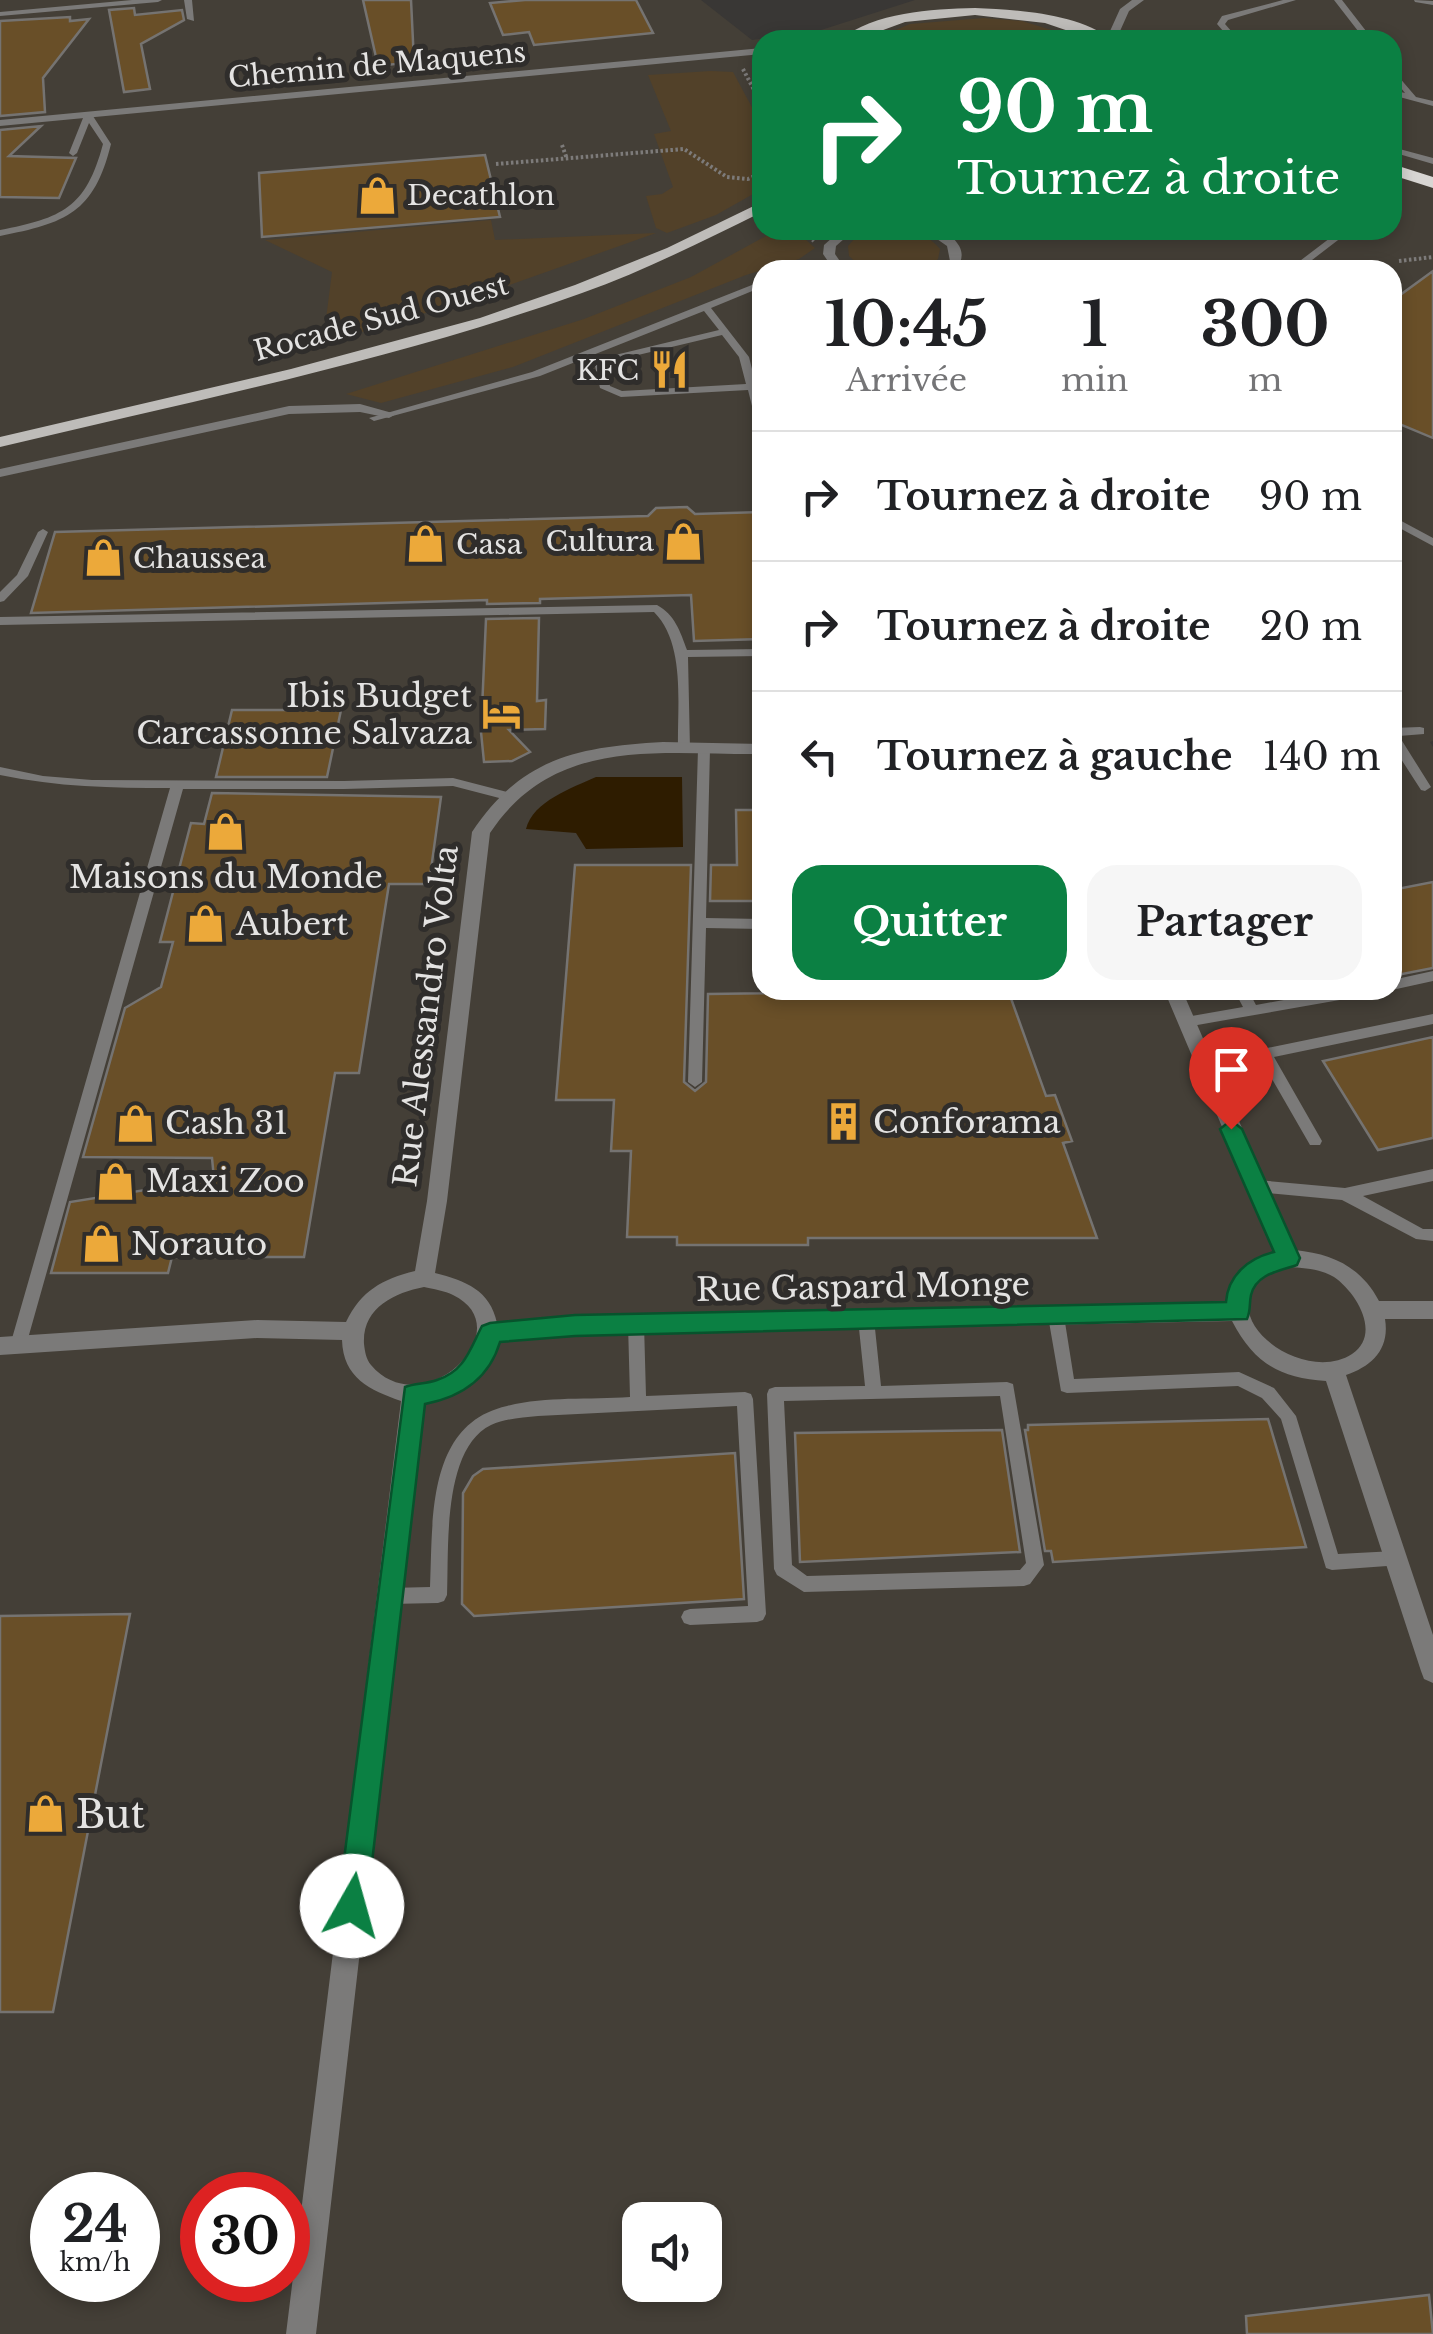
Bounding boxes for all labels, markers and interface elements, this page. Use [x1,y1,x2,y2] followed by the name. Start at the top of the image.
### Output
[227,35,527,95] street label: Chemin de Maquens
[957,64,1153,151] text: 90 m
[792,70,922,200] icon: right
[957,150,1340,206] text: Tournez à droite
[356,174,398,216] shop icon: Decathlon
[407,178,555,213] place label: Decathlon
[250,267,512,369] street label: Rocade Sud Ouest
[824,288,989,362] text: 10:45
[1082,288,1108,362] text: 1
[1201,288,1330,362] text: 300
[648,349,690,391] restaurant icon: KFC
[576,353,639,388] place label: KFC
[846,360,967,400] text: Arrivée
[1061,360,1128,400] text: min
[1248,360,1282,400] text: m
[792,469,847,524] icon: right
[877,473,1210,520] text: Tournez à droite
[1259,473,1362,520] text: 90 m
[663,520,705,562] shop icon: Cultura
[405,523,447,565] shop icon: Casa
[545,524,654,559] place label: Cultura
[456,527,523,562] place label: Casa
[82,537,124,579] shop icon: Chaussea
[133,541,266,576] place label: Chaussea
[792,599,847,654] icon: right
[877,603,1210,650] text: Tournez à droite
[1260,603,1362,650] text: 20 m
[136,676,472,753] place label: Ibis Budget Carcassonne Salvaza
[481,693,523,735] hotel icon: Ibis Budget Carcassonne Salvaza
[792,729,847,784] icon: left
[877,733,1233,780] text: Tournez à gauche
[1263,733,1381,780] text: 140 m
[205,811,247,853] shop icon: Maisons du Monde
[385,843,467,1189] street label: Rue Alessandro Volta
[69,857,383,897] place label: Maisons du Monde
[792,865,1067,980] button: Quitter
[1087,865,1362,980] button: Partager
[185,903,227,945] shop icon: Aubert
[235,904,348,944] place label: Aubert
[1189,1027,1274,1130] pin
[1204,1042,1259,1097] icon: arrive
[822,1101,864,1143] building icon: Conforama
[114,1102,156,1144] shop icon: Cash 31
[873,1102,1061,1142] place label: Conforama
[165,1103,288,1143] place label: Cash 31
[95,1160,137,1202] shop icon: Maxi Zoo
[146,1161,305,1201] place label: Maxi Zoo
[80,1223,122,1265] shop icon: Norauto
[131,1224,267,1264] place label: Norauto
[696,1264,1030,1310] street label: Rue Gaspard Monge
[76,1791,145,1838] place label: But
[25,1793,67,1835] shop icon: But
[300,1854,404,1958] position arrow
[180,2172,310,2302] speed limit sign: 30
[62,2193,128,2256] text: 24
[622,2202,722,2302] map controls
[622,2202,722,2302] button: sound
[60,2247,130,2278] text: km/h

